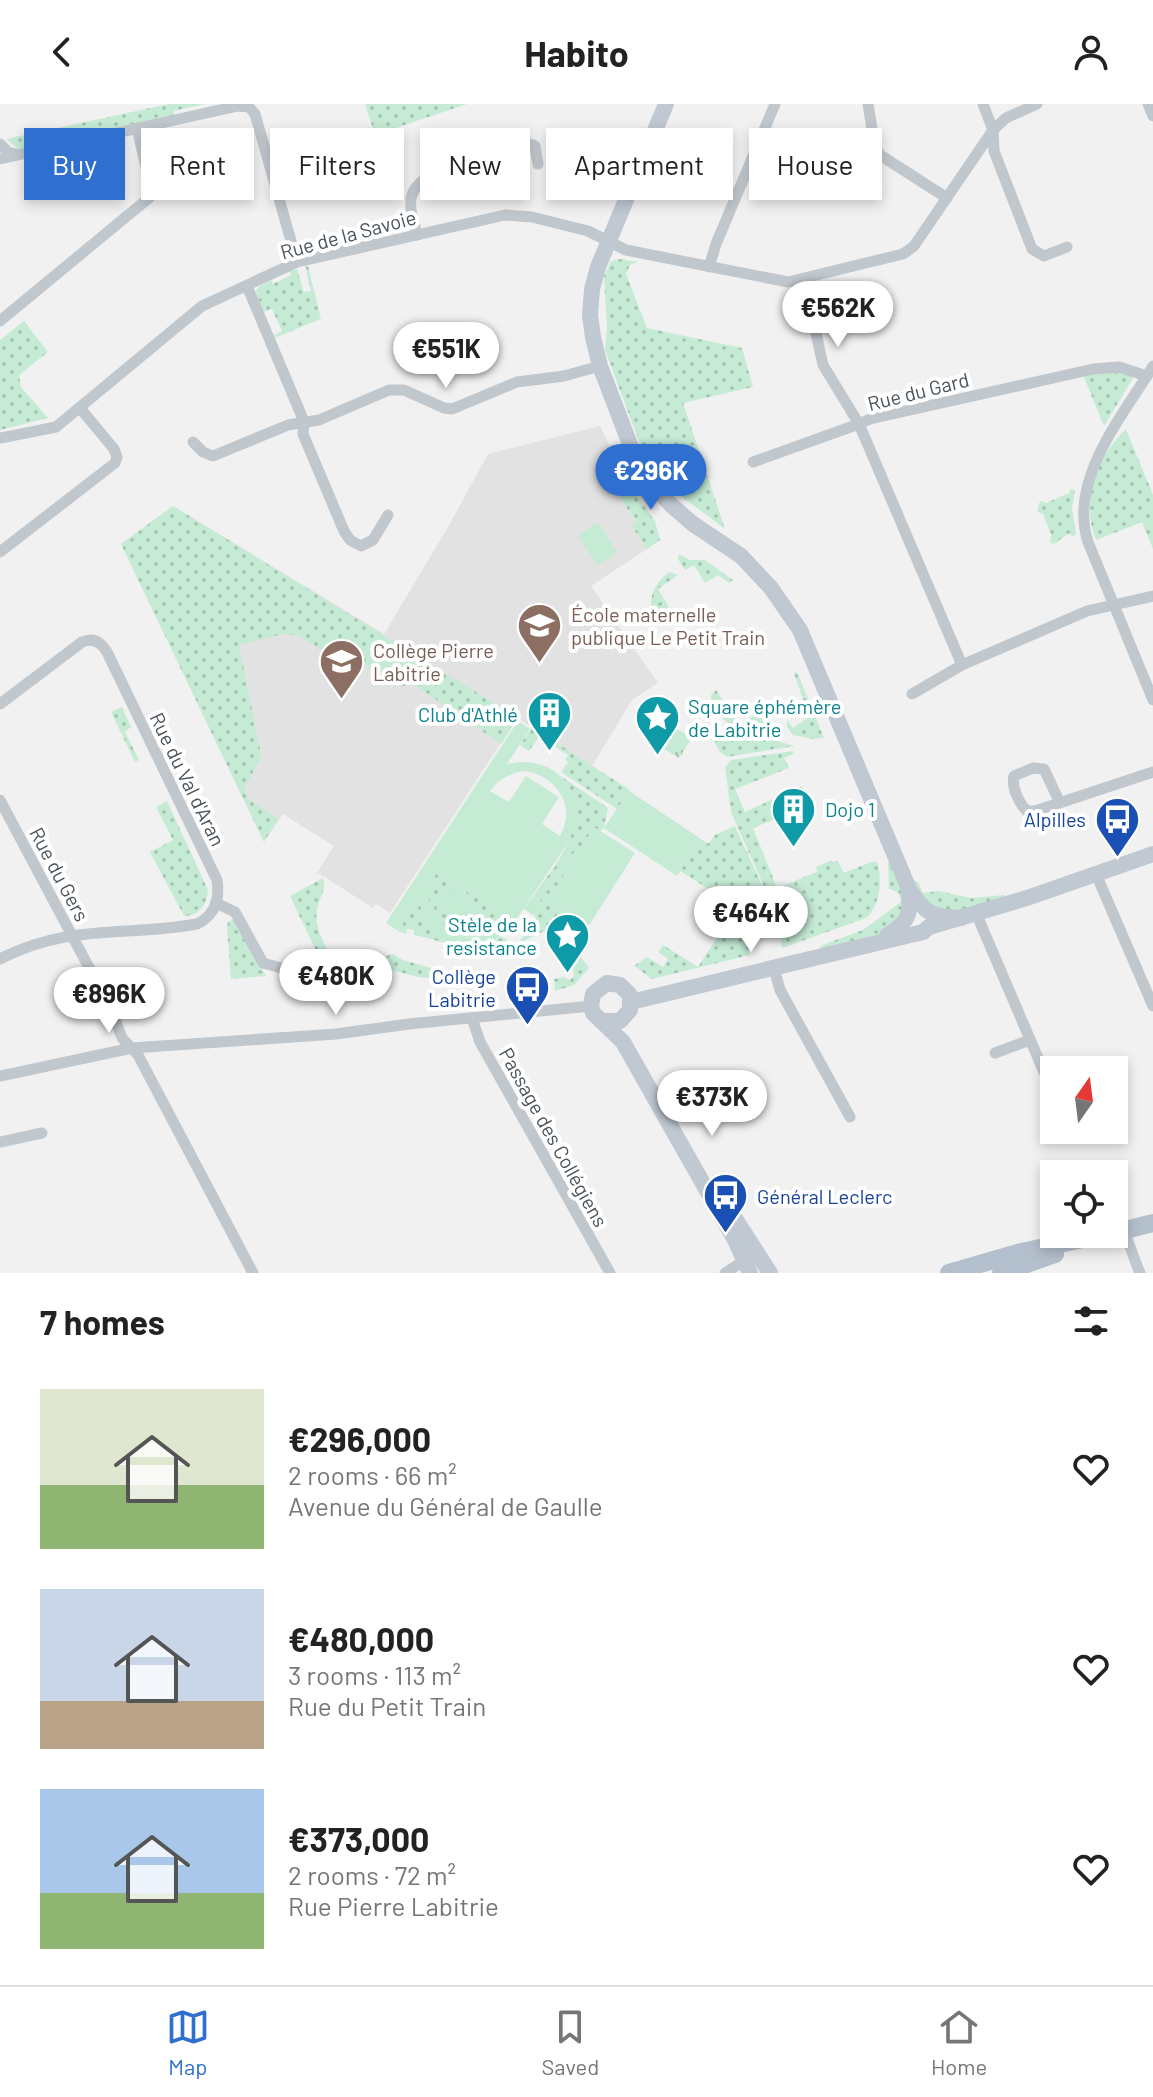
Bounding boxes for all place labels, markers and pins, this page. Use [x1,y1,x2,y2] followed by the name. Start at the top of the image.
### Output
[782,281,894,349] pin: €562K
[390,322,502,390] pin: €551K
[595,444,707,512] pin: €296K
[516,602,564,665] school or university icon: École maternelle publique Le Petit Train
[571,602,765,649] place label: École maternelle publique Le Petit Train
[318,637,366,700] school or university icon: Collège Pierre Labitrie
[373,638,494,685] place label: Collège Pierre Labitrie
[525,690,573,753] building icon: Club d'Athlé
[633,694,681,757] place icon: Square éphémère de Labitrie
[688,694,841,741] place label: Square éphémère de Labitrie
[418,702,518,726] place label: Club d'Athlé
[770,785,818,848] building icon: Dojo 1
[1093,795,1141,858] bus stop icon: Alpilles
[825,797,875,821] place label: Dojo 1
[1024,807,1086,831] place label: Alpilles
[695,886,807,954] pin: €464K
[544,911,592,974] place icon: Stèle de la resistance
[446,912,537,959] place label: Stèle de la resistance
[280,949,392,1017] pin: €480K
[428,964,496,1011] place label: Collège Labitrie
[503,964,551,1027] bus stop icon: Collège Labitrie
[53,967,165,1035] pin: €896K
[656,1070,768,1138] pin: €373K
[702,1172,750,1235] bus stop icon: Général Leclerc
[757,1184,893,1208] place label: Général Leclerc

